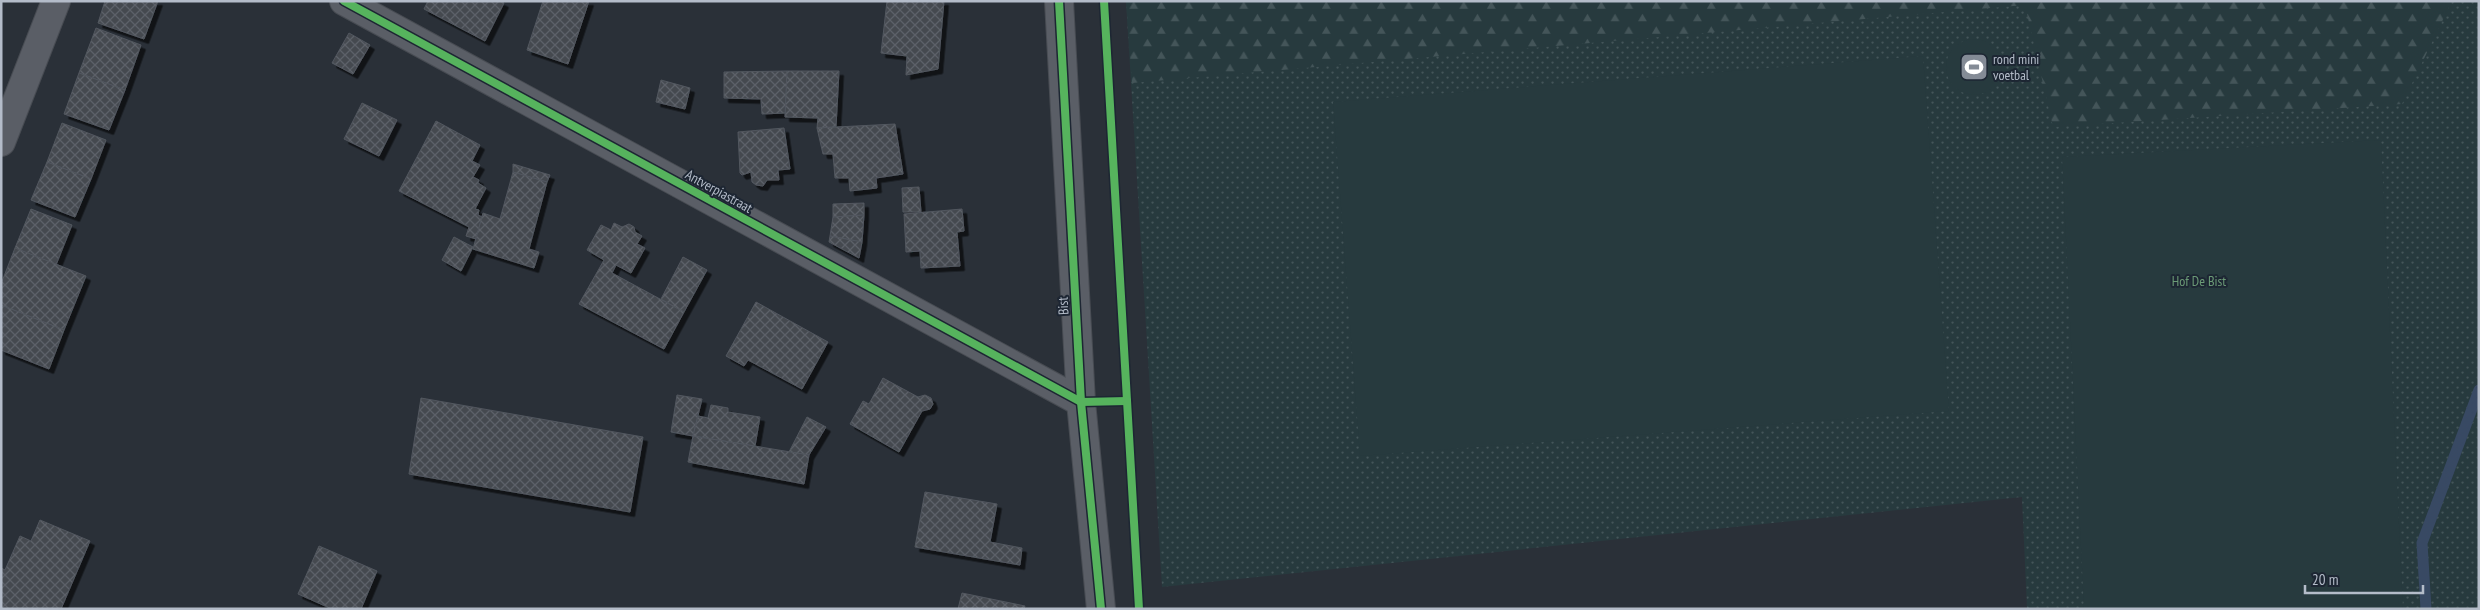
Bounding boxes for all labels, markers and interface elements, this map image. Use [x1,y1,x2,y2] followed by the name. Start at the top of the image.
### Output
[1993,50,2039,84] place label: rond mini voetbal
[1959,52,1989,82] sports icon: rond mini voetbal
[682,165,756,217] street label: Antverpiastraat
[2172,272,2226,290] park label: Hof De Bist
[1054,296,1072,316] street label: Bist
[2305,562,2422,594] scale bar
[2312,570,2338,589] text: 20 m

